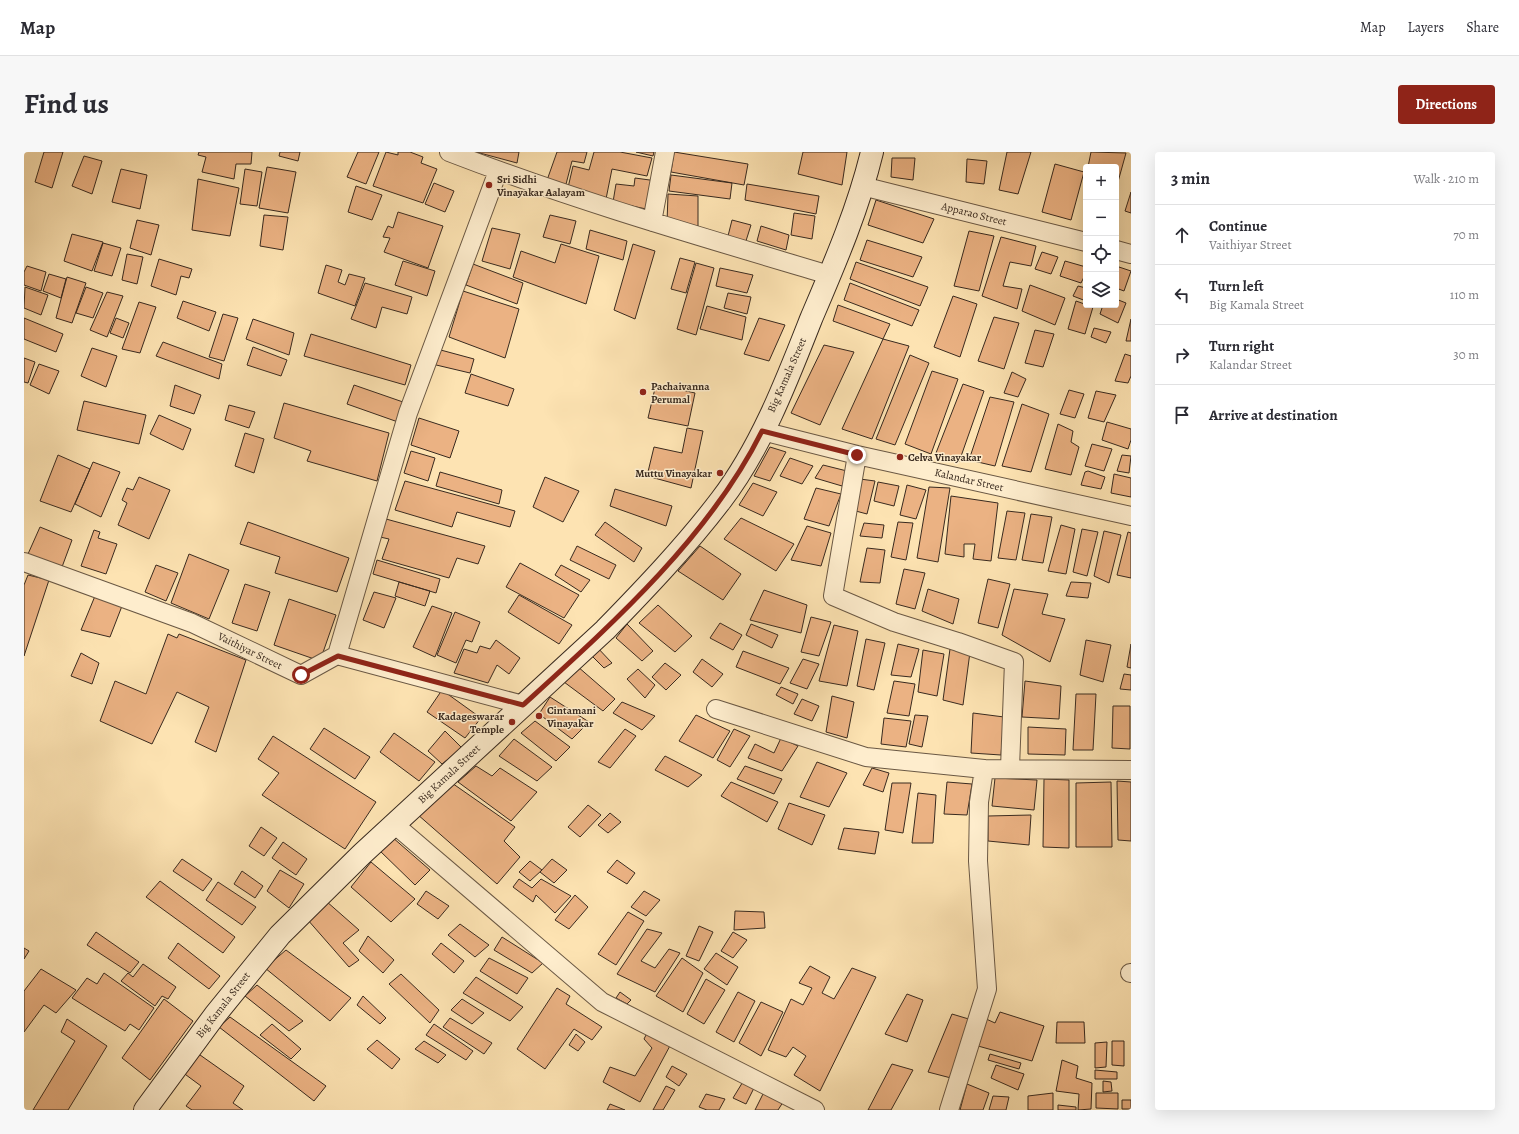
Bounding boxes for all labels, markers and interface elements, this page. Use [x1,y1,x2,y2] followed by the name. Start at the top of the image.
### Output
[20,15,55,41] text: Map
[1360,18,1386,37] text: Map
[1408,18,1444,37] text: Layers
[1466,18,1499,37] text: Share
[24,85,109,123] text: Find us
[1398,85,1495,124] button: Directions
[1083,164,1119,308] map controls
[1083,164,1119,200] button: +
[1171,167,1210,190] text: 3 min
[1414,170,1479,187] text: Walk · 210 m
[496,172,585,200] place label: Sri Sidhi Vinayakar Aalayam
[484,180,494,190] marker: Sri Sidhi Vinayakar Aalayam
[939,198,1009,229] street label: Apparao Street
[1083,200,1119,236] button: −
[1209,216,1267,236] text: Continue
[1171,224,1193,246] icon: ahead
[1453,226,1479,243] text: 70 m
[1083,236,1119,272] button: locate
[1209,236,1292,253] text: Vaithiyar Street
[1083,272,1119,308] button: layers
[1209,276,1264,296] text: Turn left
[1171,284,1193,306] icon: left
[1450,286,1479,303] text: 110 m
[1209,296,1304,313] text: Big Kamala Street
[764,335,810,415] street label: Big Kamala Street
[1209,336,1274,356] text: Turn right
[1171,344,1193,366] icon: right
[1453,346,1479,363] text: 30 m
[1209,356,1292,373] text: Kalandar Street
[651,379,710,407] place label: Pachaivanna Perumal
[638,387,648,397] marker: Pachaivanna Perumal
[1171,404,1193,426] icon: arrive
[1209,405,1338,425] text: Arrive at destination
[848,446,866,464] route end
[908,450,982,465] place label: Celva Vinayakar
[895,452,905,462] marker: Celva Vinayakar
[933,465,1005,495] street label: Kalandar Street
[635,466,712,481] place label: Muttu Vinayakar
[715,468,725,478] marker: Muttu Vinayakar
[214,628,285,673] street label: Vaithiyar Street
[292,666,310,684] route start
[546,703,596,731] place label: Cintamani Vinayakar
[438,709,504,737] place label: Kadageswarar Temple
[534,711,544,721] marker: Cintamani Vinayakar
[507,717,517,727] marker: Kadageswarar Temple
[414,741,484,807] street label: Big Kamala Street
[192,968,254,1041] street label: Big Kamala Street

